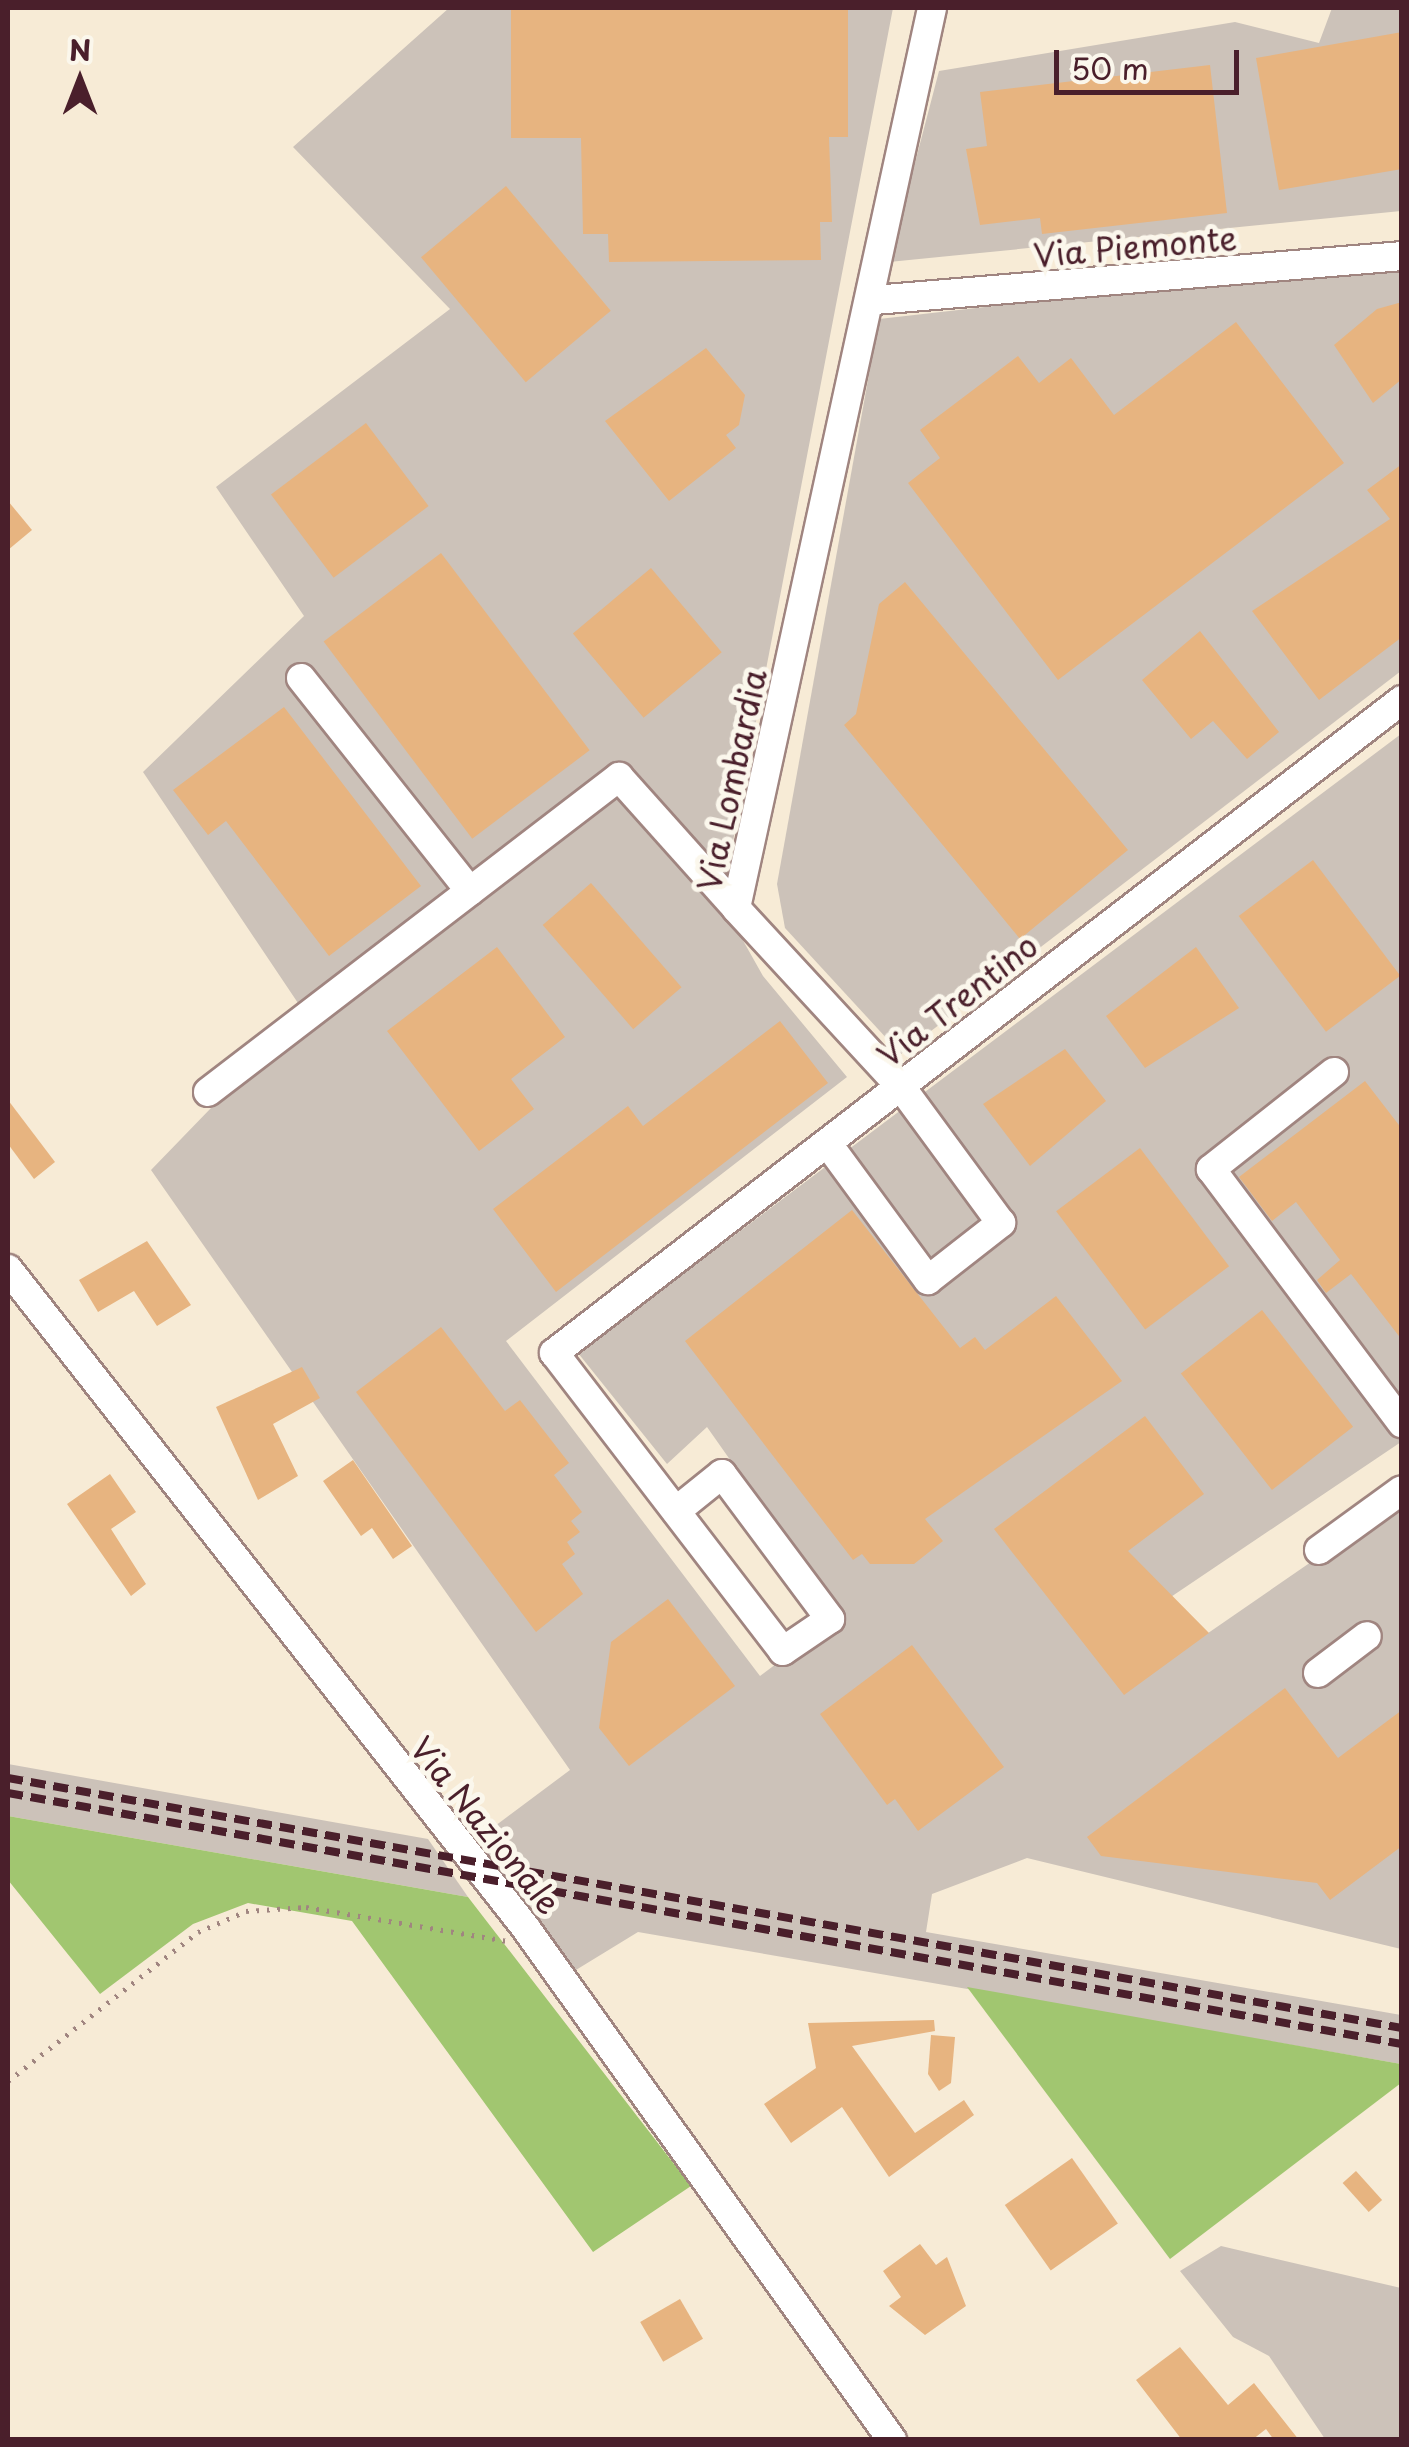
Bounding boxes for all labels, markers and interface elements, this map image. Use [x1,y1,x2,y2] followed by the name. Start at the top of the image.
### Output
[69,28,91,71] text: N
[30,30,130,130] north arrow
[1059,30,1244,92] scale bar
[1071,45,1149,90] text: 50 m
[1032,218,1238,274] street label: Via Piemonte
[689,667,773,893] street label: Via Lombardia
[870,926,1044,1074] street label: Via Trentino
[403,1729,569,1921] street label: Via Nazionale

